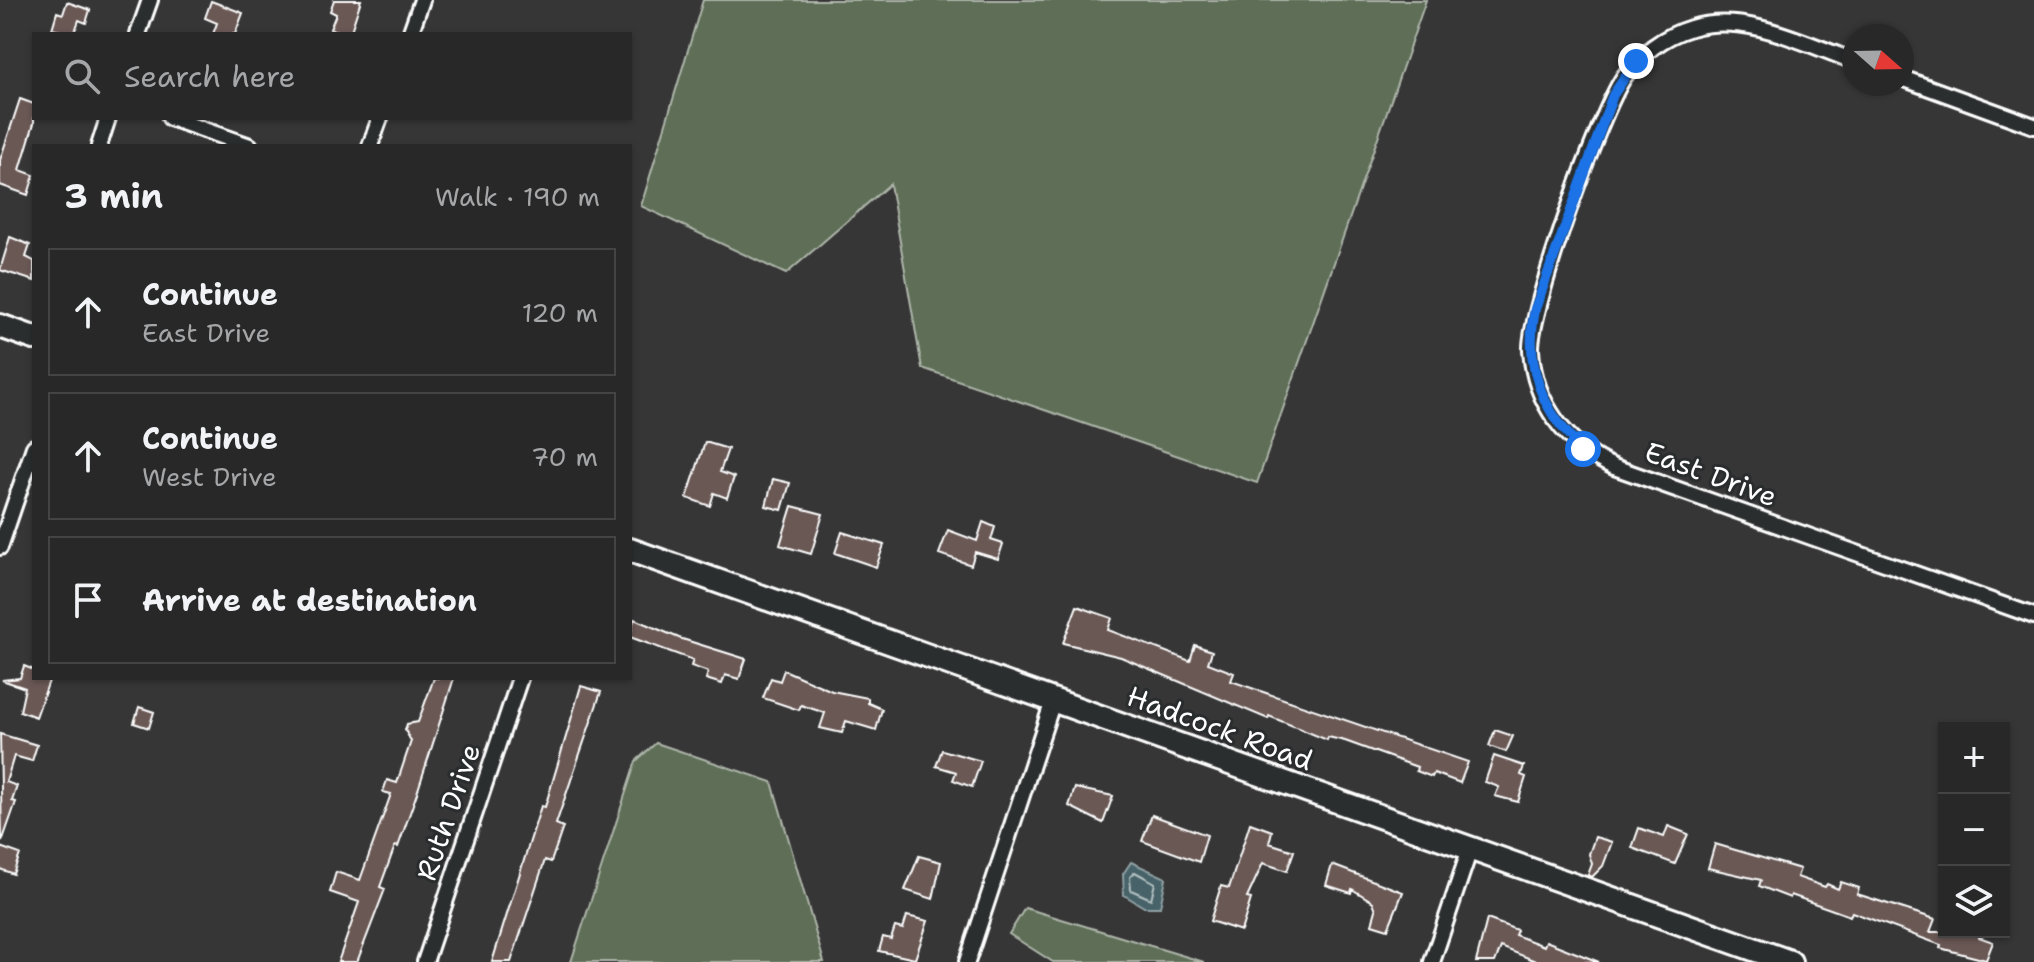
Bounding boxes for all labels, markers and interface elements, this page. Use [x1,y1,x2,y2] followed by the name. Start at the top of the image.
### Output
[1842,24,1914,96] north arrow
[32,32,632,120] search box
[1618,43,1654,79] route end
[60,54,104,98] icon: search
[124,56,295,97] text: Search here
[64,173,163,219] text: 3 min
[435,179,600,214] text: Walk · 190 m
[142,274,278,315] text: Continue
[66,290,110,334] icon: ahead
[522,295,598,330] text: 120 m
[142,315,270,350] text: East Drive
[142,418,278,459] text: Continue
[1565,431,1601,467] route start
[1640,433,1782,515] street label: East Drive
[66,434,110,478] icon: ahead
[531,439,598,474] text: 70 m
[142,459,277,494] text: West Drive
[66,578,110,622] icon: arrive
[142,580,477,621] text: Arrive at destination
[1122,677,1318,779] street label: Hadcock Road
[1938,722,2010,938] map controls
[1938,722,2010,794] button: +
[407,739,489,885] street label: Ruth Drive
[1938,794,2010,866] button: −
[1938,866,2010,938] button: layers

